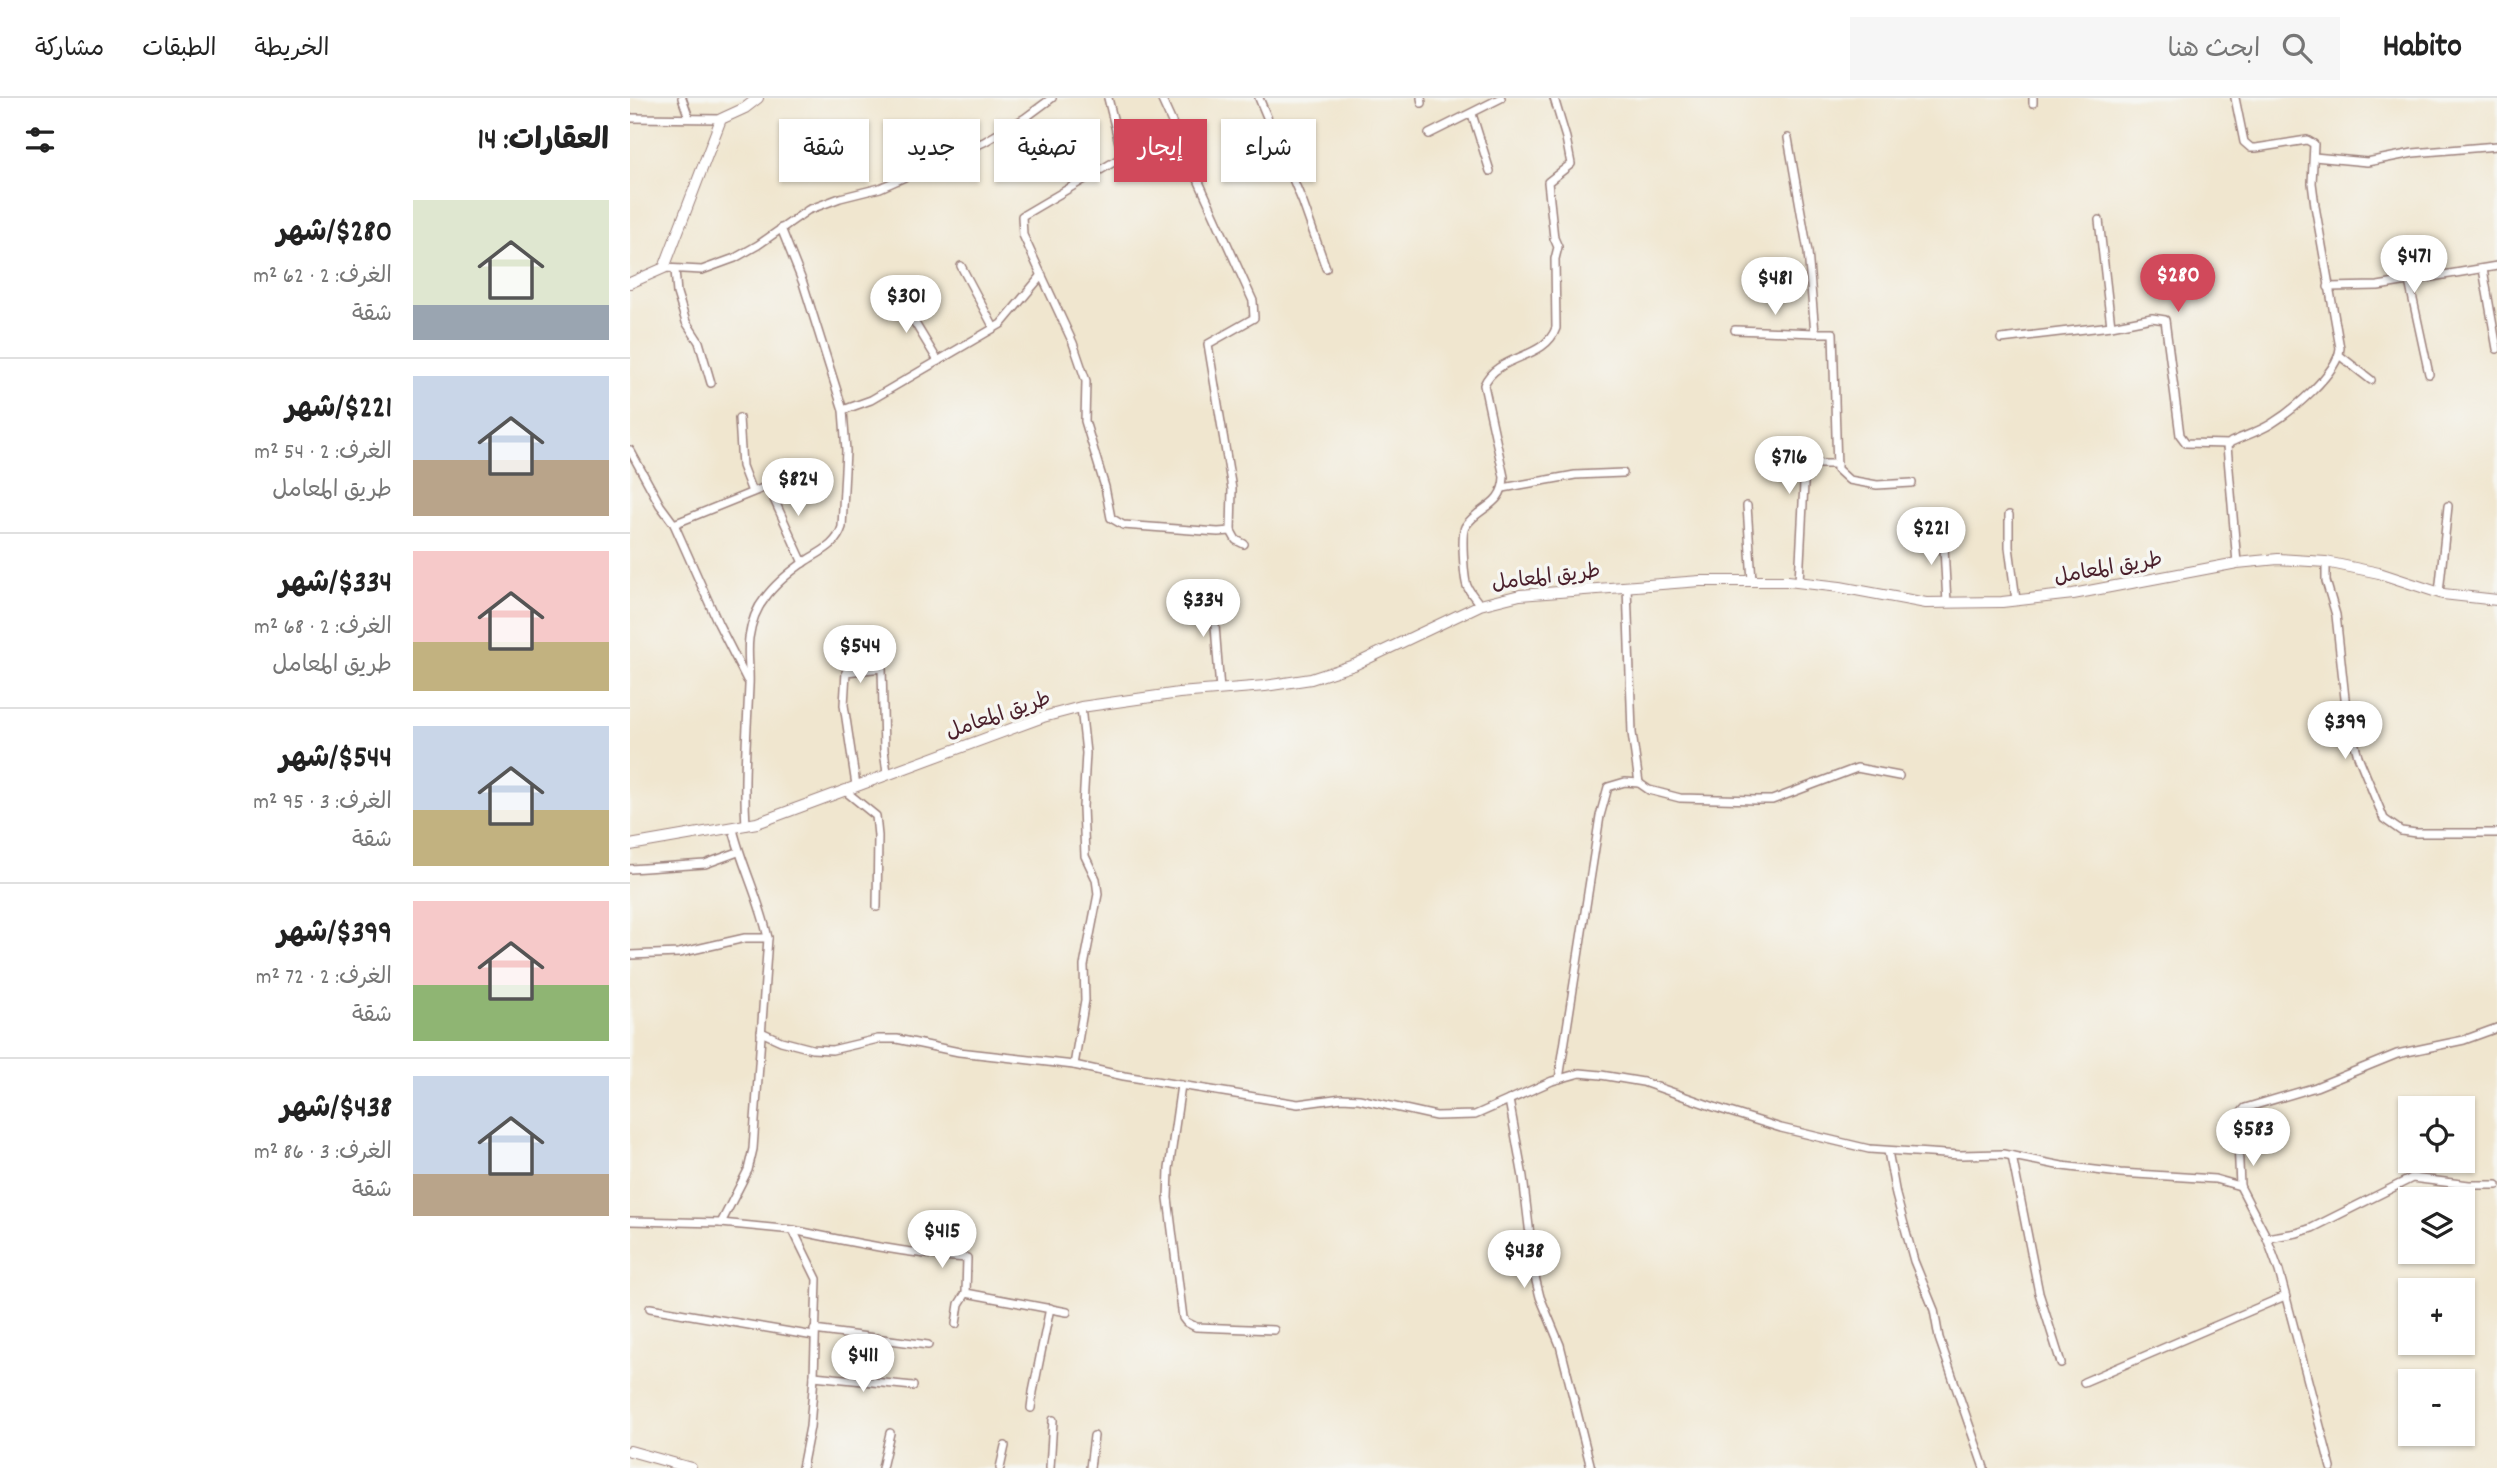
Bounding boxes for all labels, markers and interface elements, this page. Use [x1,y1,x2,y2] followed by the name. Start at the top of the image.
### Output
[1850,17,2340,80] search box
[2382,25,2462,72] text: Habito
[2278,29,2316,67] icon: search
[2168,32,2260,69] text: ابحث هنا
[35,33,104,67] text: مشاركة
[142,33,217,67] text: الطبقات
[255,33,329,67] text: الخريطة
[779,119,869,182] chip: شقة
[883,119,980,182] chip: جديد
[994,119,1100,182] chip: تصفية
[1114,119,1207,182] chip: إيجار
[1221,119,1316,182] chip: شراء
[21,121,59,159] icon: filters
[478,121,609,164] text: العقارات: 14
[277,213,392,256] text: $280/شهر
[469,228,553,312] icon: home
[2373,236,2455,295] pin: $471
[2396,241,2432,274] text: $471
[2137,254,2219,314] pin: $280
[1734,258,1816,317] pin: $481
[2156,260,2200,293] text: $280
[253,261,392,294] text: الغرف: 2 · 62 m²
[1757,263,1793,296] text: $481
[865,275,947,335] pin: $301
[886,281,926,314] text: $301
[352,299,392,332] text: شقة
[286,389,392,432] text: $221/شهر
[469,404,553,488] icon: home
[1748,436,1830,496] pin: $716
[254,437,392,470] text: الغرف: 2 · 54 m²
[1771,442,1807,475] text: $716
[757,458,839,518] pin: $824
[778,464,818,497] text: $824
[272,475,392,508] text: طريق المعامل
[1890,508,1972,567] pin: $221
[1913,513,1949,546] text: $221
[2052,546,2165,594] street label: طريق المعامل
[1490,557,1602,601] street label: طريق المعامل
[279,564,392,607] text: $334/شهر
[469,579,553,663] icon: home
[1162,580,1244,639] pin: $334
[1182,585,1224,618] text: $334
[254,612,392,645] text: الغرف: 2 · 68 m²
[819,626,901,685] pin: $544
[839,631,881,664] text: $544
[272,650,392,683] text: طريق المعامل
[942,685,1056,749] street label: طريق المعامل
[2304,702,2386,761] pin: $399
[2324,707,2366,740] text: $399
[280,739,392,782] text: $544/شهر
[469,754,553,838] icon: home
[253,787,392,820] text: الغرف: 3 · 95 m²
[352,825,392,858] text: شقة
[278,914,392,957] text: $399/شهر
[469,929,553,1013] icon: home
[256,962,392,995] text: الغرف: 2 · 72 m²
[352,1000,392,1033] text: شقة
[281,1089,392,1132] text: $438/شهر
[2398,1096,2475,1446] map controls
[2398,1096,2475,1173] button: locate
[469,1104,553,1188] icon: home
[2212,1108,2294,1168] pin: $583
[2232,1114,2274,1147] text: $583
[254,1137,392,1170] text: الغرف: 3 · 86 m²
[352,1175,392,1208] text: شقة
[2398,1187,2475,1264] button: layers
[901,1210,983,1270] pin: $415
[924,1216,960,1249] text: $415
[1483,1230,1565,1290] pin: $438
[1504,1236,1544,1269] text: $438
[2398,1278,2475,1355] button: +
[822,1334,904,1394] pin: $411
[847,1340,879,1373] text: $411
[2398,1369,2475,1446] button: −

